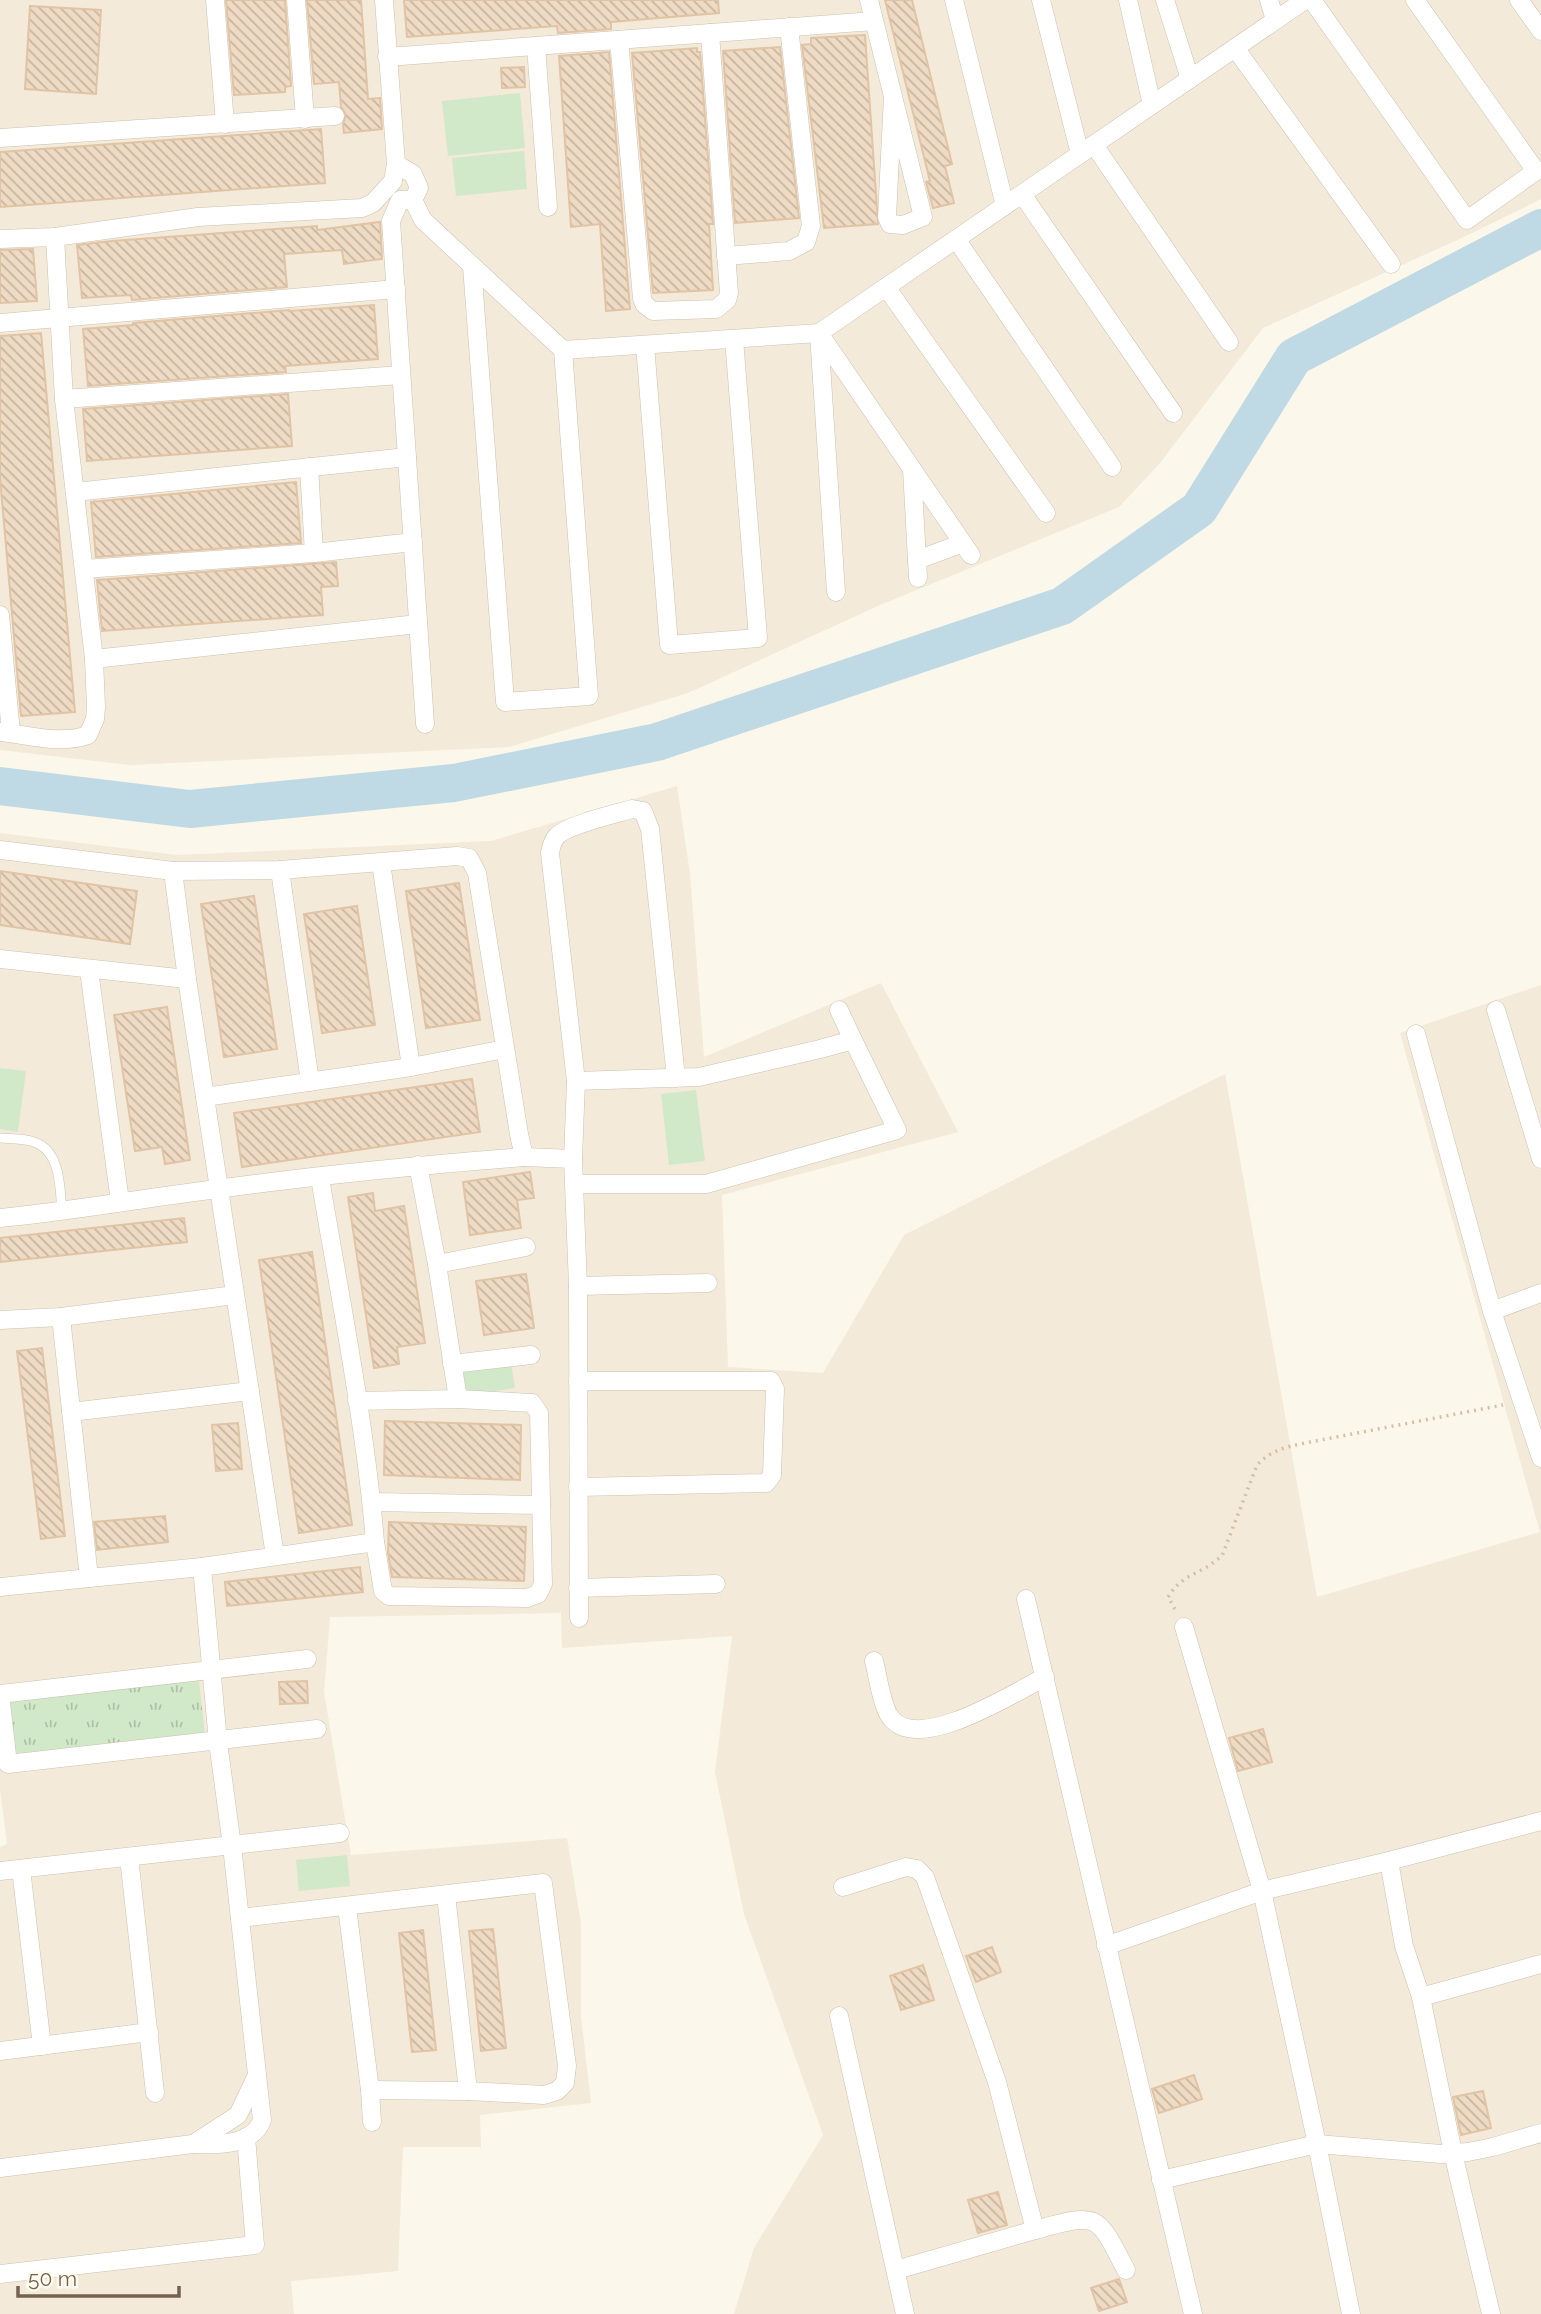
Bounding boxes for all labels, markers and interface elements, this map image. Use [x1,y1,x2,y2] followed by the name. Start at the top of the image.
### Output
[18,2254,178,2298] scale bar
[28,2266,77,2291] text: 50 m

